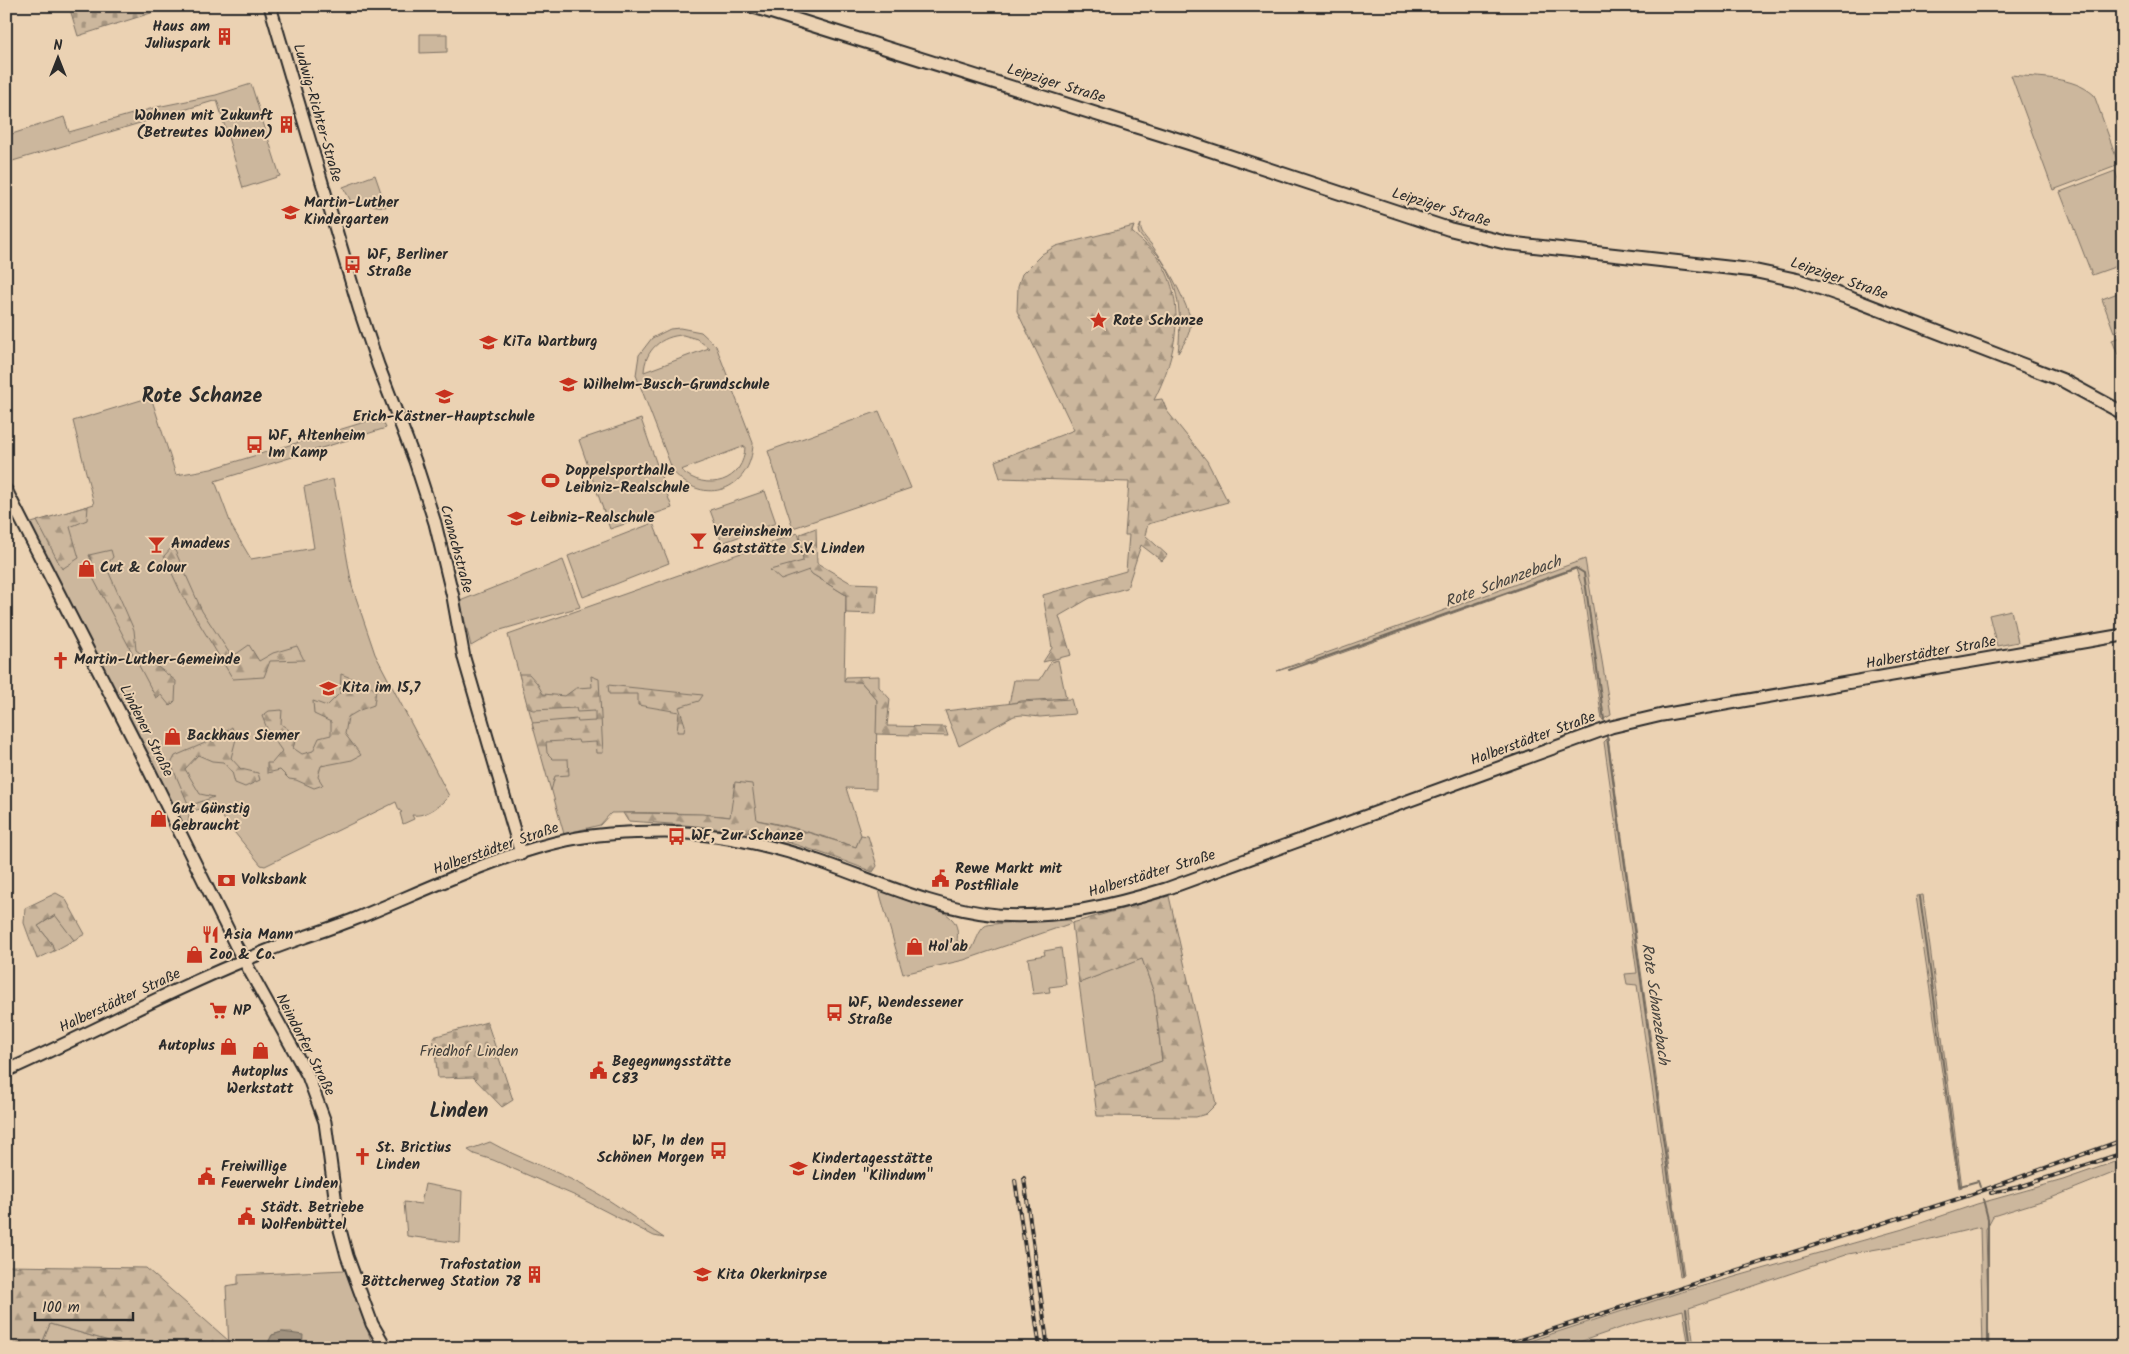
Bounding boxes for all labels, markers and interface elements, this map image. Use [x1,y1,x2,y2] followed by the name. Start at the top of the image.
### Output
[145,15,211,56] place label: Haus am Juliuspark
[214,26,234,46] building icon: Haus am Juliuspark
[32,32,82,82] north arrow
[54,35,63,57] text: N
[286,41,348,185] street label: Ludwig-Richter-Straße
[1004,58,1109,110] street label: Leipziger Straße
[134,104,273,145] place label: Wohnen mit Zukunft (Betreutes Wohnen)
[277,115,297,135] building icon: Wohnen mit Zukunft (Betreutes Wohnen)
[1389,182,1494,234] street label: Leipziger Straße
[304,191,399,232] place label: Martin-Luther Kindergarten
[280,202,300,222] school or university icon: Martin-Luther Kindergarten
[367,243,448,284] place label: WF, Berliner Straße
[1787,251,1891,307] street label: Leipziger Straße
[343,254,363,274] bus stop icon: WF, Berliner Straße
[1113,309,1204,333] place label: Rote Schanze
[1089,311,1109,331] place icon: Rote Schanze
[503,330,598,354] place label: KiTa Wartburg
[479,332,499,352] school or university icon: KiTa Wartburg
[583,373,770,397] place label: Wilhelm-Busch-Grundschule
[559,375,579,395] school or university icon: Wilhelm-Busch-Grundschule
[142,381,262,413] district label: Rote Schanze
[434,386,454,406] school or university icon: Erich-Kästner-Hauptschule
[353,405,536,429] place label: Erich-Kästner-Hauptschule
[268,424,365,465] place label: WF, Altenheim Im Kamp
[244,435,264,455] bus stop icon: WF, Altenheim Im Kamp
[565,459,690,500] place label: Doppelsporthalle Leibniz-Realschule
[541,470,561,490] sports icon: Doppelsporthalle Leibniz-Realschule
[433,502,479,596] street label: Cranachstraße
[530,506,655,530] place label: Leibniz-Realschule
[506,508,526,528] school or university icon: Leibniz-Realschule
[713,520,865,561] place label: Vereinsheim Gaststätte S.V. Linden
[689,531,709,551] bar icon: Vereinsheim Gaststätte S.V. Linden
[171,532,230,556] place label: Amadeus
[147,534,167,554] bar icon: Amadeus
[1441,549,1566,615] water label: Rote Schanzebach
[100,556,187,580] place label: Cut & Colour
[76,558,96,578] shop icon: Cut & Colour
[1864,630,1998,676] street label: Halberstädter Straße
[74,648,241,672] place label: Martin-Luther-Gemeinde
[50,650,70,670] church icon: Martin-Luther-Gemeinde
[342,676,421,700] place label: Kita im 15,7
[318,678,338,698] school or university icon: Kita im 15,7
[112,681,180,782] street label: Lindener Straße
[1467,705,1599,773] street label: Halberstädter Straße
[187,724,300,748] place label: Backhaus Siemer
[163,726,183,746] shop icon: Backhaus Siemer
[172,797,250,838] place label: Gut Günstig Gebraucht
[148,808,168,828] shop icon: Gut Günstig Gebraucht
[430,816,563,882] street label: Halberstädter Straße
[691,824,804,848] place label: WF, Zur Schanze
[667,826,687,846] bus stop icon: WF, Zur Schanze
[1085,843,1219,905] street label: Halberstädter Straße
[955,857,1063,898] place label: Rewe Markt mit Postfiliale
[241,868,307,892] place label: Volksbank
[931,868,951,888] public building icon: Rewe Markt mit Postfiliale
[217,870,237,890] bank icon: Volksbank
[224,923,293,947] place label: Asia Mann
[200,925,220,945] restaurant icon: Asia Mann
[928,935,969,959] place label: Hol'ab
[904,937,924,957] shop icon: Hol'ab
[1634,942,1676,1068] water label: Rote Schanzebach
[209,943,275,967] place label: Zoo & Co.
[185,945,205,965] shop icon: Zoo & Co.
[55,962,185,1040] street label: Halberstädter Straße
[269,989,341,1101] street label: Neindorfer Straße
[848,991,963,1032] place label: WF, Wendessener Straße
[233,999,251,1023] place label: NP
[209,1001,229,1021] supermarket icon: NP
[824,1002,844,1022] bus stop icon: WF, Wendessener Straße
[158,1034,215,1058] place label: Autoplus
[219,1036,239,1056] shop icon: Autoplus
[419,1040,519,1064] park label: Friedhof Linden
[250,1041,270,1061] shop icon: Autoplus Werkstatt
[612,1050,732,1091] place label: Begegnungsstätte C83
[227,1060,294,1101] place label: Autoplus Werkstatt
[588,1061,608,1081] public building icon: Begegnungsstätte C83
[430,1096,488,1128] district label: Linden
[597,1129,704,1170] place label: WF, In den Schönen Morgen
[376,1136,451,1177] place label: St. Brictius Linden
[708,1140,728,1160] bus stop icon: WF, In den Schönen Morgen
[352,1147,372,1167] church icon: St. Brictius Linden
[812,1147,933,1188] place label: Kindertagesstätte Linden "Kilindum"
[221,1155,338,1196] place label: Freiwillige Feuerwehr Linden
[788,1158,808,1178] school or university icon: Kindertagesstätte Linden "Kilindum"
[197,1166,217,1186] public building icon: Freiwillige Feuerwehr Linden
[261,1196,365,1237] place label: Städt. Betriebe Wolfenbüttel
[237,1207,257,1227] public building icon: Städt. Betriebe Wolfenbüttel
[362,1253,521,1294] place label: Trafostation Böttcherweg Station 78
[717,1263,828,1287] place label: Kita Okerknirpse
[525,1264,545,1284] building icon: Trafostation Böttcherweg Station 78
[693,1265,713,1285] school or university icon: Kita Okerknirpse
[35,1289,132,1321] scale bar
[42,1296,80,1320] text: 100 m

